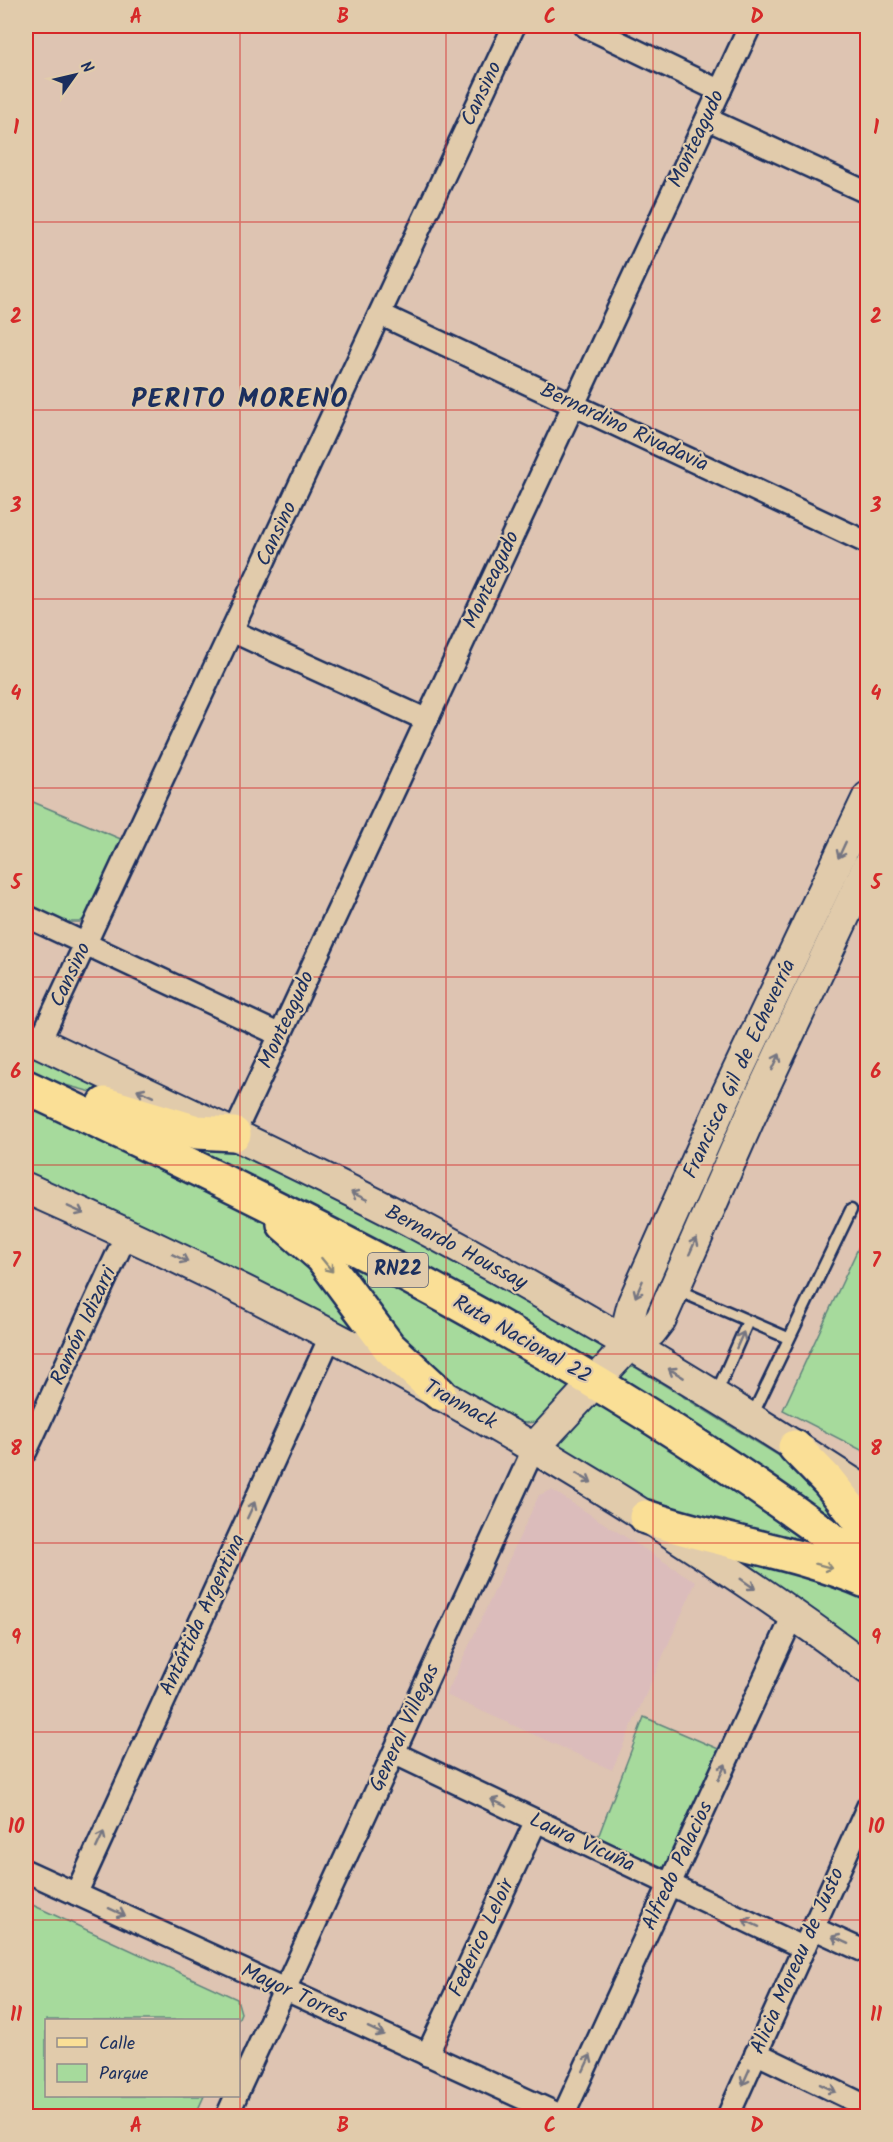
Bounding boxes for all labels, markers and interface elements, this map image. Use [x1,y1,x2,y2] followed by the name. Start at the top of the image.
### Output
[130,2,142,34] text: A
[337,2,349,34] text: B
[544,2,556,34] text: C
[750,2,764,34] text: D
[45,45,105,105] north arrow
[73,56,99,79] text: N
[453,56,511,132] street label: Cansino
[660,85,734,193] street label: Monteagudo
[13,113,19,145] text: 1
[873,113,879,145] text: 1
[10,302,22,334] text: 2
[870,302,882,334] text: 2
[534,375,714,481] street label: Bernardino Rivadavia
[131,378,349,421] district label: PERITO MORENO
[10,491,22,523] text: 3
[870,491,882,523] text: 3
[248,496,306,572] street label: Cansino
[455,526,529,634] street label: Monteagudo
[11,679,22,711] text: 4
[871,679,882,711] text: 4
[836,841,848,859] one-way arrow
[10,868,23,900] text: 5
[870,868,883,900] text: 5
[42,937,100,1013] street label: Cansino
[675,954,805,1184] street label: Francisca Gil de Echeverría
[250,966,324,1074] street label: Monteagudo
[770,1054,782,1072] one-way arrow
[11,1057,22,1089] text: 6
[871,1057,882,1089] text: 6
[137,1086,155,1098] one-way arrow
[350,1190,368,1201] one-way arrow
[379,1196,533,1300] street label: Bernardo Houssay
[67,1205,85,1216] one-way arrow
[688,1238,700,1256] one-way arrow
[11,1246,21,1278] text: 7
[871,1246,881,1278] text: 7
[170,1252,188,1264] one-way arrow
[368,1253,428,1287] road number: RN22
[321,1257,334,1273] one-way arrow
[42,1260,126,1391] street label: Ramón Idizarri
[633,1280,645,1298] one-way arrow
[446,1287,598,1393] street label: Ruta Nacional 22
[735,1331,746,1349] one-way arrow
[668,1367,685,1379] one-way arrow
[417,1371,503,1439] street label: Trannack
[10,1434,22,1466] text: 8
[870,1434,882,1466] text: 8
[575,1473,592,1485] one-way arrow
[245,1502,257,1520] one-way arrow
[151,1529,255,1701] street label: Antártida Argentina
[814,1561,833,1572] one-way arrow
[739,1578,756,1590] one-way arrow
[11,1623,21,1655] text: 9
[871,1623,881,1655] text: 9
[361,1658,449,1798] street label: General Villegas
[716,1763,728,1781] one-way arrow
[634,1796,722,1936] street label: Alfredo Palacios
[490,1797,508,1809] one-way arrow
[524,1804,640,1882] street label: Laura Vicuña
[8,1812,25,1844] text: 10
[868,1812,885,1844] text: 10
[95,1832,106,1850] one-way arrow
[742,1862,854,2060] street label: Alicia Moreau de Justo
[440,1872,524,2003] street label: Federico Leloir
[107,1907,125,1919] one-way arrow
[742,1916,760,1928] one-way arrow
[832,1934,850,1945] one-way arrow
[235,1955,353,2033] street label: Mayor Torres
[10,2000,22,2032] text: 11
[870,2000,882,2032] text: 11
[45,2019,240,2097] legend
[367,2026,385,2038] one-way arrow
[99,2030,135,2059] text: Calle
[582,2055,594,2073] one-way arrow
[99,2060,148,2089] text: Parque
[740,2067,751,2085] one-way arrow
[818,2083,836,2094] one-way arrow
[130,2111,142,2142] text: A
[337,2111,349,2142] text: B
[544,2111,556,2142] text: C
[750,2111,764,2142] text: D

